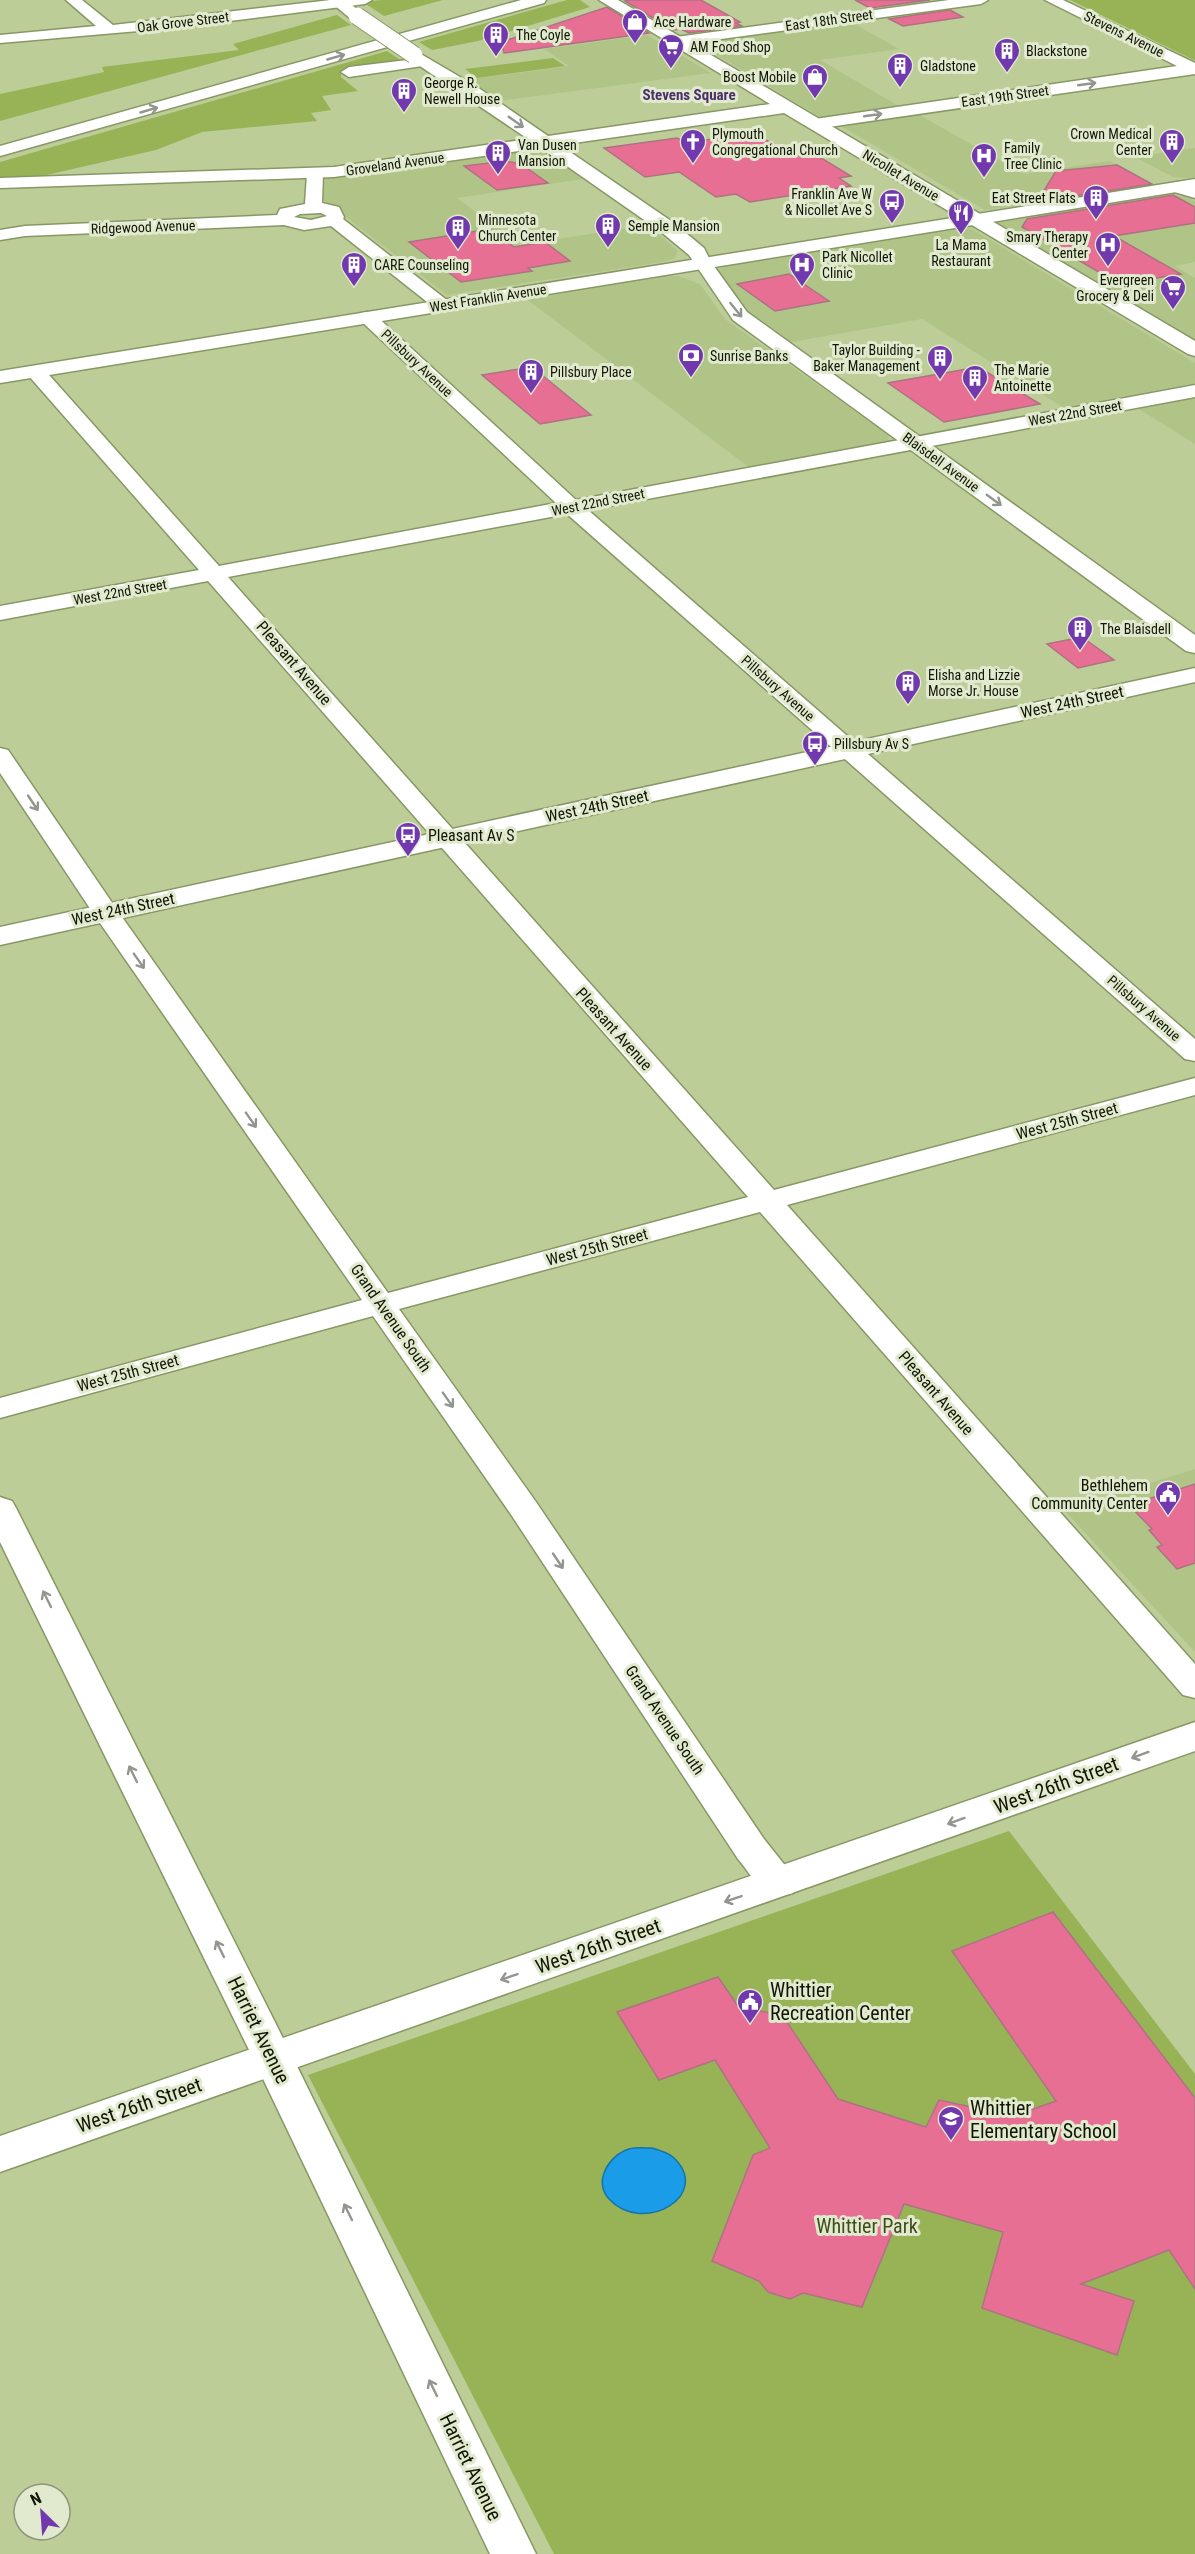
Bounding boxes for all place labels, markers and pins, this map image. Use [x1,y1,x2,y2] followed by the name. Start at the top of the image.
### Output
[620,7,650,45] shop icon: Ace Hardware
[654,14,732,30] place label: Ace Hardware
[481,20,511,58] building icon: The Coyle
[516,27,571,43] place label: The Coyle
[656,32,686,70] supermarket icon: AM Food Shop
[992,36,1022,74] building icon: Blackstone
[690,39,771,55] place label: AM Food Shop
[1026,43,1088,59] place label: Blackstone
[885,51,915,89] building icon: Gladstone
[920,58,976,74] place label: Gladstone
[800,62,830,100] shop icon: Boost Mobile
[723,69,796,85] place label: Boost Mobile
[424,75,500,107] place label: George R. Newell House
[389,76,419,114] building icon: George R. Newell House
[712,126,838,158] place label: Plymouth Congregational Church
[1070,126,1152,158] place label: Crown Medical Center
[678,127,708,165] church icon: Plymouth Congregational Church
[1157,127,1187,165] building icon: Crown Medical Center
[518,137,577,169] place label: Van Dusen Mansion
[483,138,513,176] building icon: Van Dusen Mansion
[1004,140,1062,172] place label: Family Tree Clinic
[969,141,999,179] hospital icon: Family Tree Clinic
[1081,183,1111,221] building icon: Eat Street Flats
[785,186,872,218] place label: Franklin Ave W & Nicollet Ave S
[877,187,907,225] bus stop icon: Franklin Ave W & Nicollet Ave S
[992,190,1076,206] place label: Eat Street Flats
[946,198,976,236] restaurant icon: La Mama Restaurant
[593,211,623,249] building icon: Semple Mansion
[478,212,556,244] place label: Minnesota Church Center
[443,213,473,251] building icon: Minnesota Church Center
[628,218,720,234] place label: Semple Mansion
[1006,229,1088,261] place label: Smary Therapy Center
[1093,230,1123,268] hospital icon: Smary Therapy Center
[931,237,991,269] place label: La Mama Restaurant
[822,249,893,281] place label: Park Nicollet Clinic
[339,250,369,288] building icon: CARE Counseling
[787,250,817,288] hospital icon: Park Nicollet Clinic
[374,257,469,273] place label: CARE Counseling
[1076,272,1154,304] place label: Evergreen Grocery & Deli
[1158,273,1188,311] supermarket icon: Evergreen Grocery & Deli
[676,341,706,379] bank icon: Sunrise Banks
[813,342,921,374] place label: Taylor Building - Baker Management
[925,343,955,381] building icon: Taylor Building - Baker Management
[710,348,788,364] place label: Sunrise Banks
[516,357,546,395] building icon: Pillsbury Place
[994,362,1052,394] place label: The Marie Antoinette
[960,363,990,401] building icon: The Marie Antoinette
[550,364,632,380] place label: Pillsbury Place
[1065,614,1095,652] building icon: The Blaisdell
[1100,621,1171,637] place label: The Blaisdell
[928,667,1020,699] place label: Elisha and Lizzie Morse Jr. House
[893,668,923,706] building icon: Elisha and Lizzie Morse Jr. House
[800,729,830,767] bus stop icon: Pillsbury Av S
[834,736,909,752] place label: Pillsbury Av S
[393,820,423,858] bus stop icon: Pleasant Av S
[428,826,514,845] place label: Pleasant Av S
[1031,1476,1148,1513] place label: Bethlehem Community Center
[1153,1479,1183,1517] public building icon: Bethlehem Community Center
[770,1978,911,2025] place label: Whittier Recreation Center
[735,1987,765,2025] public building icon: Whittier Recreation Center
[970,2096,1117,2143] place label: Whittier Elementary School
[936,2104,966,2142] school or university icon: Whittier Elementary School

